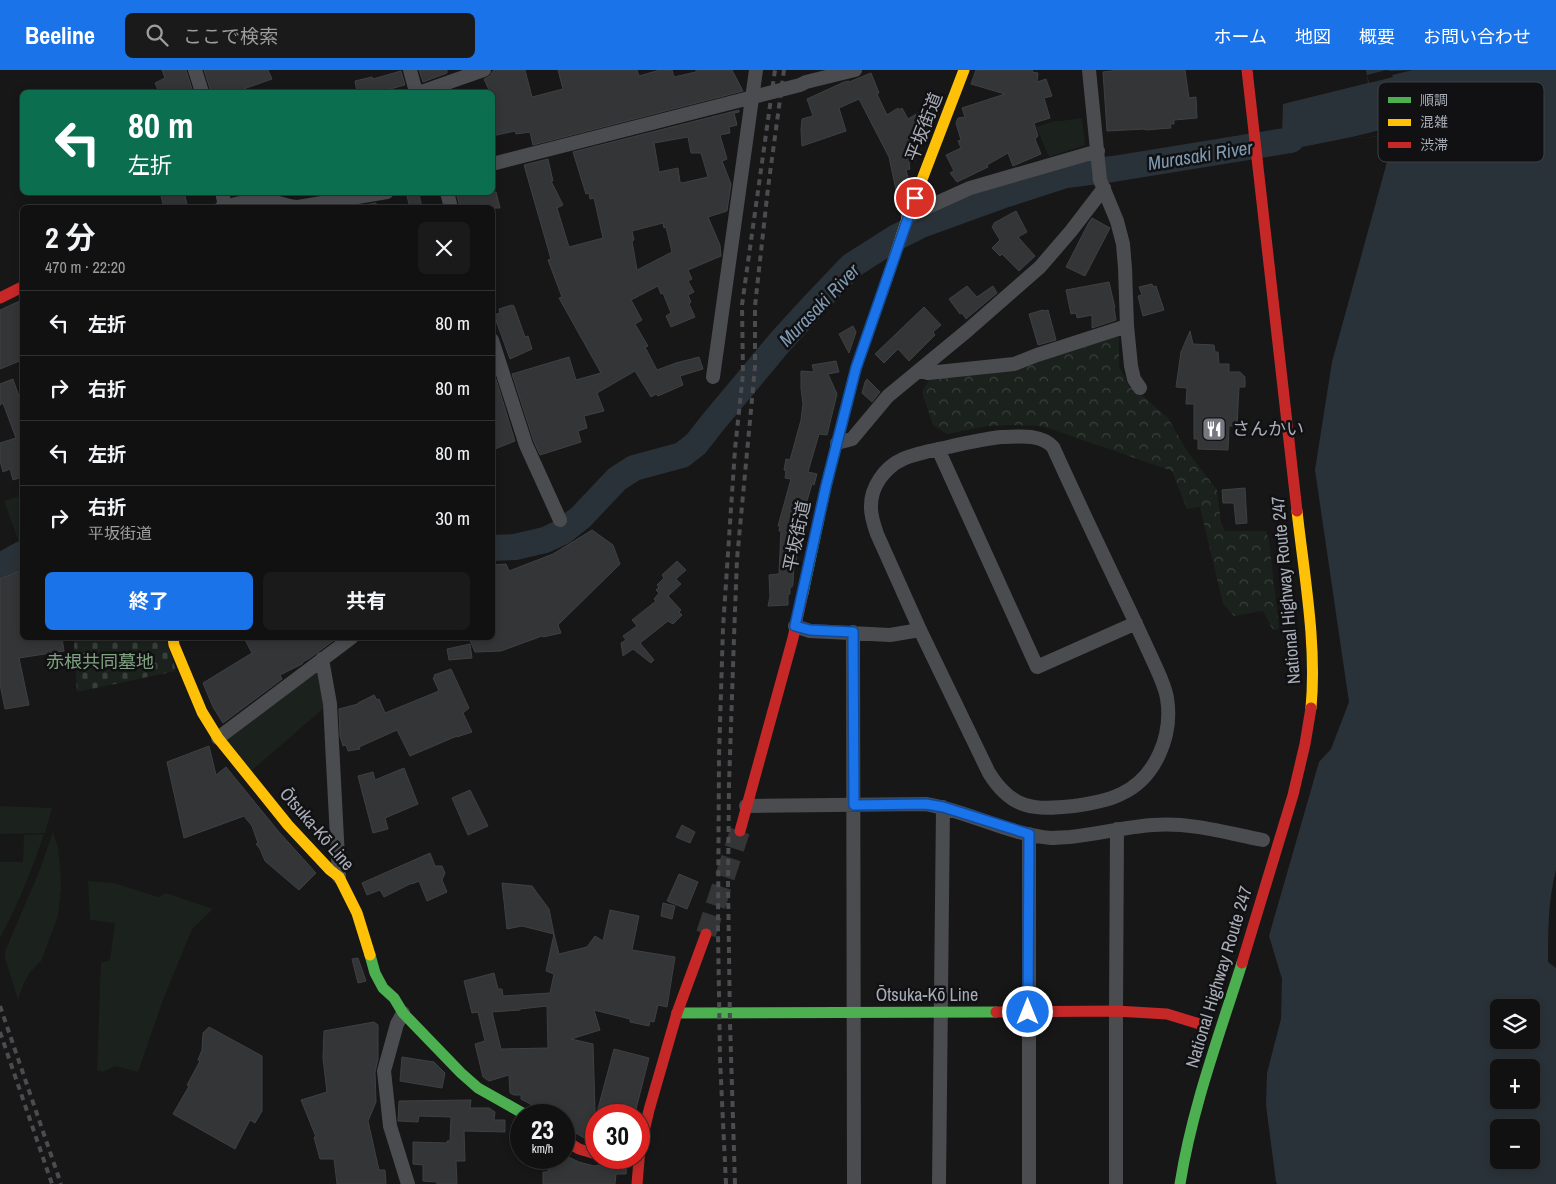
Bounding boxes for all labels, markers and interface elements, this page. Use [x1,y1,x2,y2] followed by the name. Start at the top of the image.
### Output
[125,13,475,58] search box
[25,19,95,51] text: Beeline
[143,21,171,49] icon: search
[183,23,278,49] text: ここで検索
[1214,24,1267,49] text: ホーム
[1295,24,1331,49] text: 地図
[1359,24,1395,49] text: 概要
[1423,24,1531,49] text: お問い合わせ
[1378,82,1544,162] legend
[899,89,948,165] street label: 平坂街道
[1420,91,1448,109] text: 順調
[128,102,193,149] text: 80 m
[45,110,110,175] icon: left
[1420,113,1448,131] text: 混雑
[1146,134,1255,176] water label: Murasaki River
[1420,136,1448,154] text: 渋滞
[128,150,172,180] text: 左折
[894,177,936,219] pin
[901,184,929,212] icon: arrive
[45,217,96,257] text: 2 分
[418,222,470,274] button: close
[45,256,125,278] text: 470 m · 22:20
[773,257,866,352] water label: Murasaki River
[45,309,73,337] icon: left
[435,310,470,336] text: 80 m
[88,311,126,337] text: 左折
[45,374,73,402] icon: right
[435,375,470,401] text: 80 m
[88,376,126,402] text: 右折
[1201,416,1227,442] restaurant icon: さんかい
[1232,416,1304,441] place label: さんかい
[45,439,73,467] icon: left
[435,440,470,466] text: 80 m
[88,441,126,467] text: 左折
[88,494,126,520] text: 右折
[1265,495,1306,685] street label: National Highway Route 247
[777,498,816,574] street label: 平坂街道
[45,504,73,532] icon: right
[435,505,470,531] text: 30 m
[88,522,152,544] text: 平坂街道
[45,572,253,630] button: 終了
[263,572,470,630] button: 共有
[46,649,154,674] park label: 赤根共同墓地
[274,782,360,876] street label: Ōtsuka-Kō Line
[1179,883,1258,1071] street label: National Highway Route 247
[876,982,978,1007] street label: Ōtsuka-Kō Line
[1001,985,1053,1037] position arrow
[1490,999,1540,1169] map controls
[1490,999,1540,1049] button: layers
[1490,1059,1540,1109] button: +
[585,1104,650,1169] speed limit sign: 30
[531,1113,554,1147] text: 23
[1490,1119,1540,1169] button: −
[532,1141,553,1157] text: km/h

